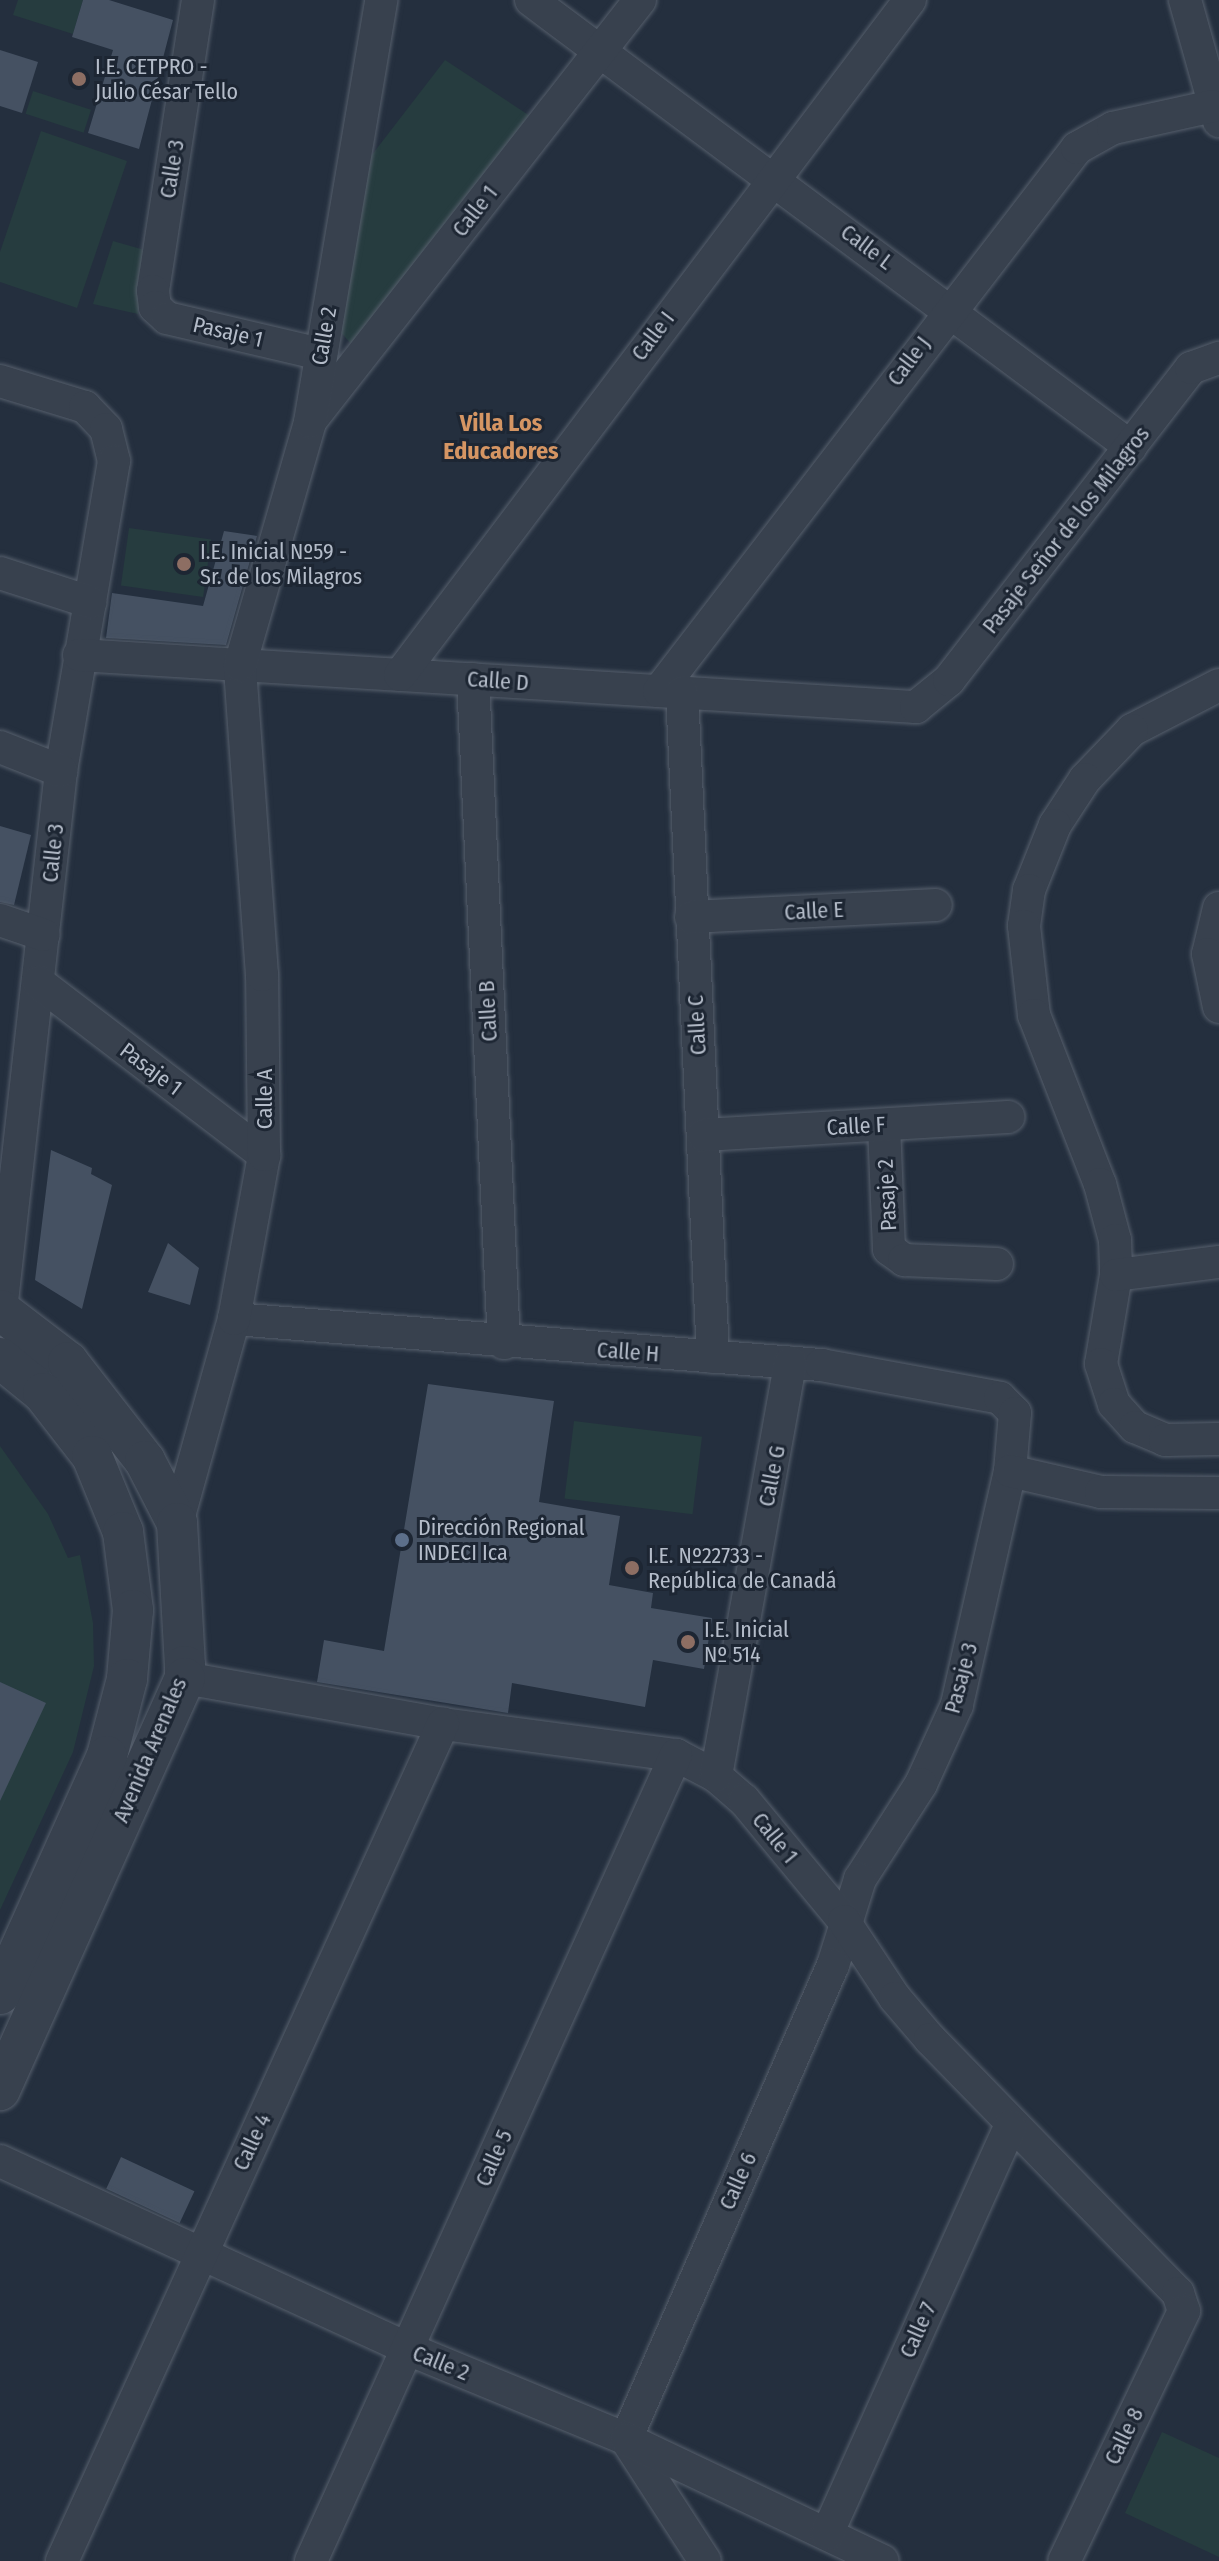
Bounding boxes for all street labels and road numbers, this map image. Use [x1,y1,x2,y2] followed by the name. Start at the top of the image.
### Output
[154,138,190,200] street label: Calle 3
[447,180,503,242] street label: Calle 1
[836,219,898,275] street label: Calle L
[306,305,342,367] street label: Calle 2
[626,306,680,366] street label: Calle I
[190,311,266,353] street label: Pasaje 1
[882,331,936,391] street label: Calle J
[977,421,1155,639] street label: Pasaje Señor de los Milagros
[466,666,530,696] street label: Calle D
[37,822,69,884] street label: Calle 3
[784,896,844,926] street label: Calle E
[473,980,503,1042] street label: Calle B
[682,994,712,1056] street label: Calle C
[115,1037,187,1101] street label: Pasaje 1
[252,1069,278,1129] street label: Calle A
[826,1111,886,1141] street label: Calle F
[872,1158,902,1232] street label: Pasaje 2
[596,1337,660,1367] street label: Calle H
[753,1443,791,1509] street label: Calle G
[939,1640,983,1716] street label: Pasaje 3
[108,1674,192,1826] street label: Avenida Arenales
[747,1807,803,1869] street label: Calle 1
[227,2109,277,2175] street label: Calle 4
[470,2126,518,2190] street label: Calle 5
[714,2148,762,2214] street label: Calle 6
[894,2298,942,2362] street label: Calle 7
[409,2340,473,2386] street label: Calle 2
[1099,2403,1149,2469] street label: Calle 8

